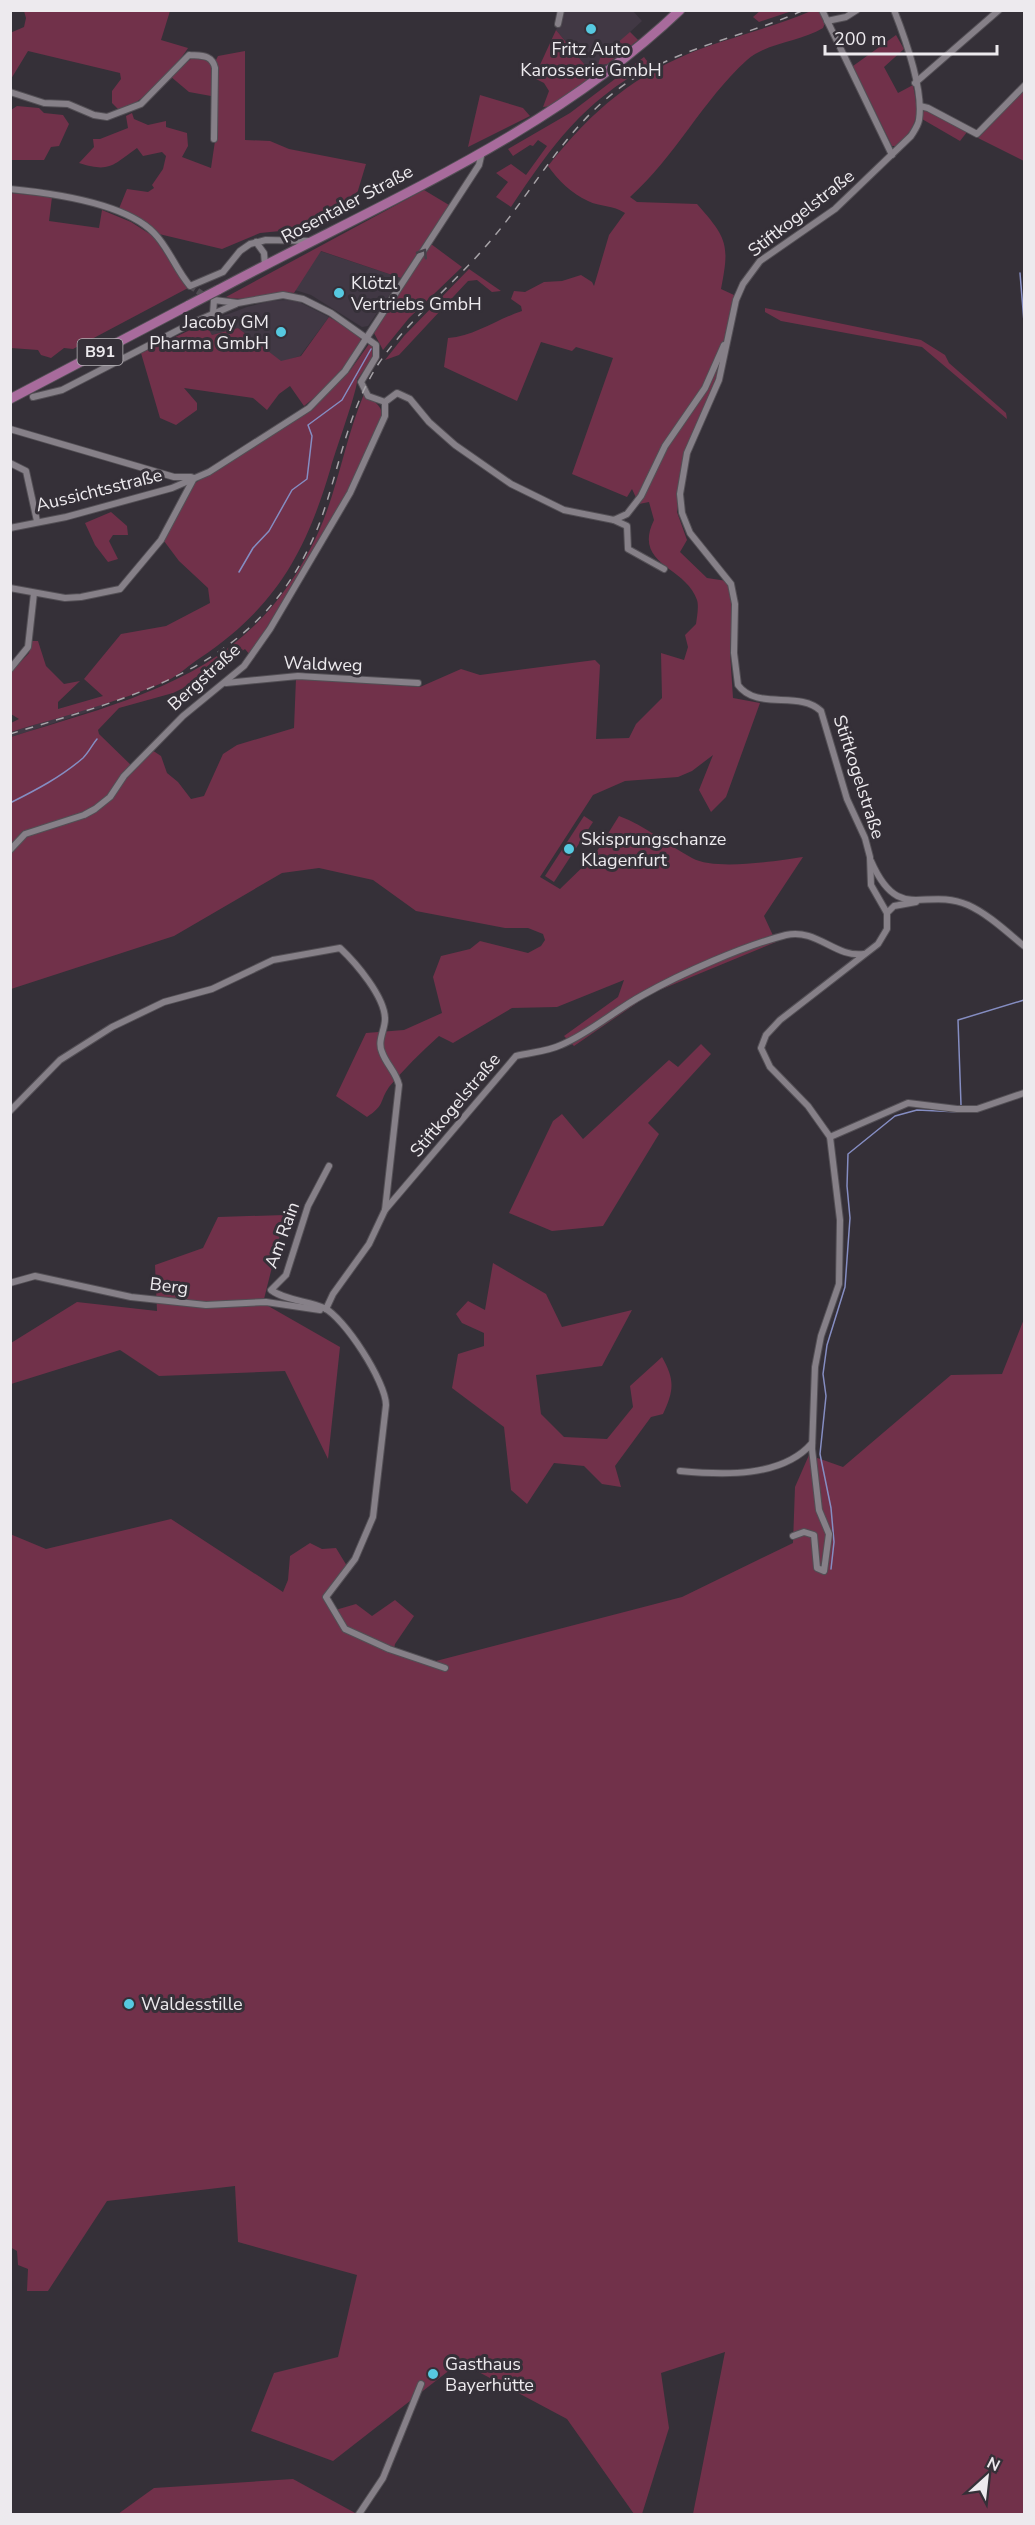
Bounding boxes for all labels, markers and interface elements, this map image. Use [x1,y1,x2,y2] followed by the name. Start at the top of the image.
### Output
[825,18,998,56] scale bar
[584,22,598,36] marker: Fritz Auto Karosserie GmbH
[834,27,886,51] text: 200 m
[520,37,662,82] place label: Fritz Auto Karosserie GmbH
[277,159,417,249] street label: Rosentaler Straße
[743,164,859,262] street label: Stiftkogelstraße
[416,248,427,259] one-way arrow
[350,271,482,316] place label: Klötzl Vertriebs GmbH
[332,286,346,300] marker: Klötzl Vertriebs GmbH
[149,310,269,355] place label: Jacoby GM Pharma GmbH
[274,325,288,339] marker: Jacoby GM Pharma GmbH
[78,339,122,365] road number: B91
[33,463,165,517] street label: Aussichtsstraße
[163,638,245,716] street label: Bergstraße
[283,651,363,677] street label: Waldweg
[828,712,890,842] street label: Stiftkogelstraße
[581,827,726,872] place label: Skisprungschanze Klagenfurt
[562,842,576,856] marker: Skisprungschanze Klagenfurt
[404,1048,506,1162] street label: Stiftkogelstraße
[259,1198,305,1272] street label: Am Rain
[148,1272,190,1300] street label: Berg
[141,1992,242,2016] place label: Waldesstille
[122,1997,136,2011] marker: Waldesstille
[445,2352,534,2397] place label: Gasthaus Bayerhütte
[426,2367,440,2381] marker: Gasthaus Bayerhütte
[957,2447,1017,2507] north arrow
[983,2452,1004,2477] text: N

